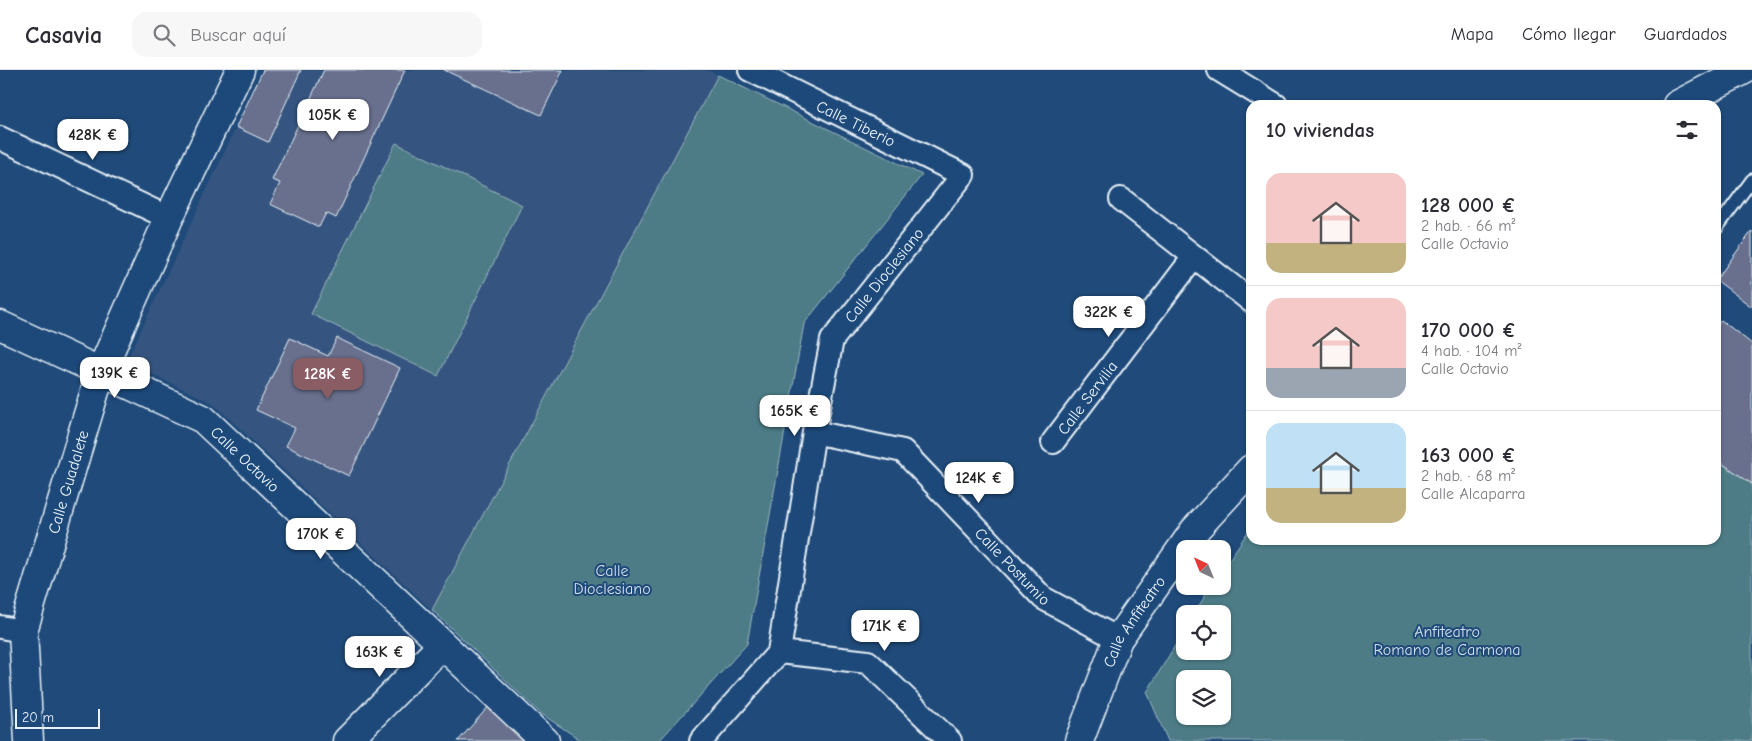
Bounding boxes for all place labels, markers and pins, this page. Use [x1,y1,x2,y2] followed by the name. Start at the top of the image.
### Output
[292,98,374,141] pin: 105K €
[52,118,134,161] pin: 428K €
[1068,296,1150,338] pin: 322K €
[74,356,156,399] pin: 139K €
[287,358,369,400] pin: 128K €
[754,394,836,437] pin: 165K €
[938,462,1020,504] pin: 124K €
[280,518,362,560] pin: 170K €
[844,610,926,652] pin: 171K €
[339,636,421,678] pin: 163K €

